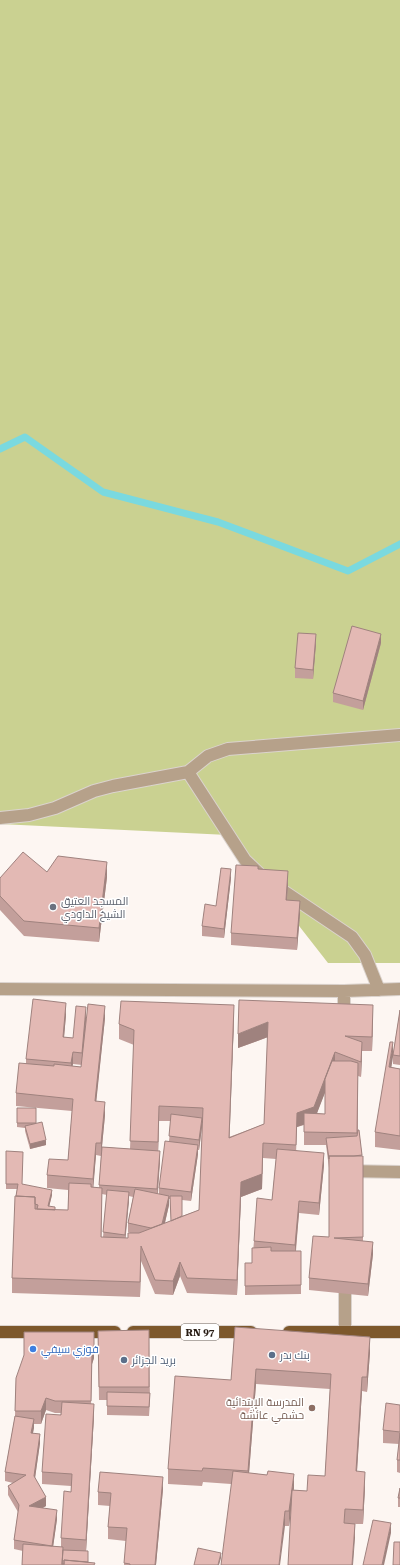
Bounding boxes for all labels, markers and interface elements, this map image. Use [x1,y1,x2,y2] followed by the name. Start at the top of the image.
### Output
[61,895,128,923] place label: المسجد العتيق الشيخ الداودي
[48,902,58,912] marker: المسجد العتيق الشيخ الداودي
[181,1324,219,1340] road number: RN 97
[41,1343,99,1358] place label: فوزي سيفي
[28,1344,38,1354] marker: فوزي سيفي
[279,1349,310,1362] place label: بنك بدر
[267,1350,277,1360] marker: بنك بدر
[131,1354,176,1367] place label: بريد الجزائر
[119,1355,129,1365] marker: بريد الجزائر
[226,1396,304,1424] place label: المدرسة الإبتدائية حشمي عائشة
[307,1403,317,1413] marker: المدرسة الإبتدائية حشمي عائشة

